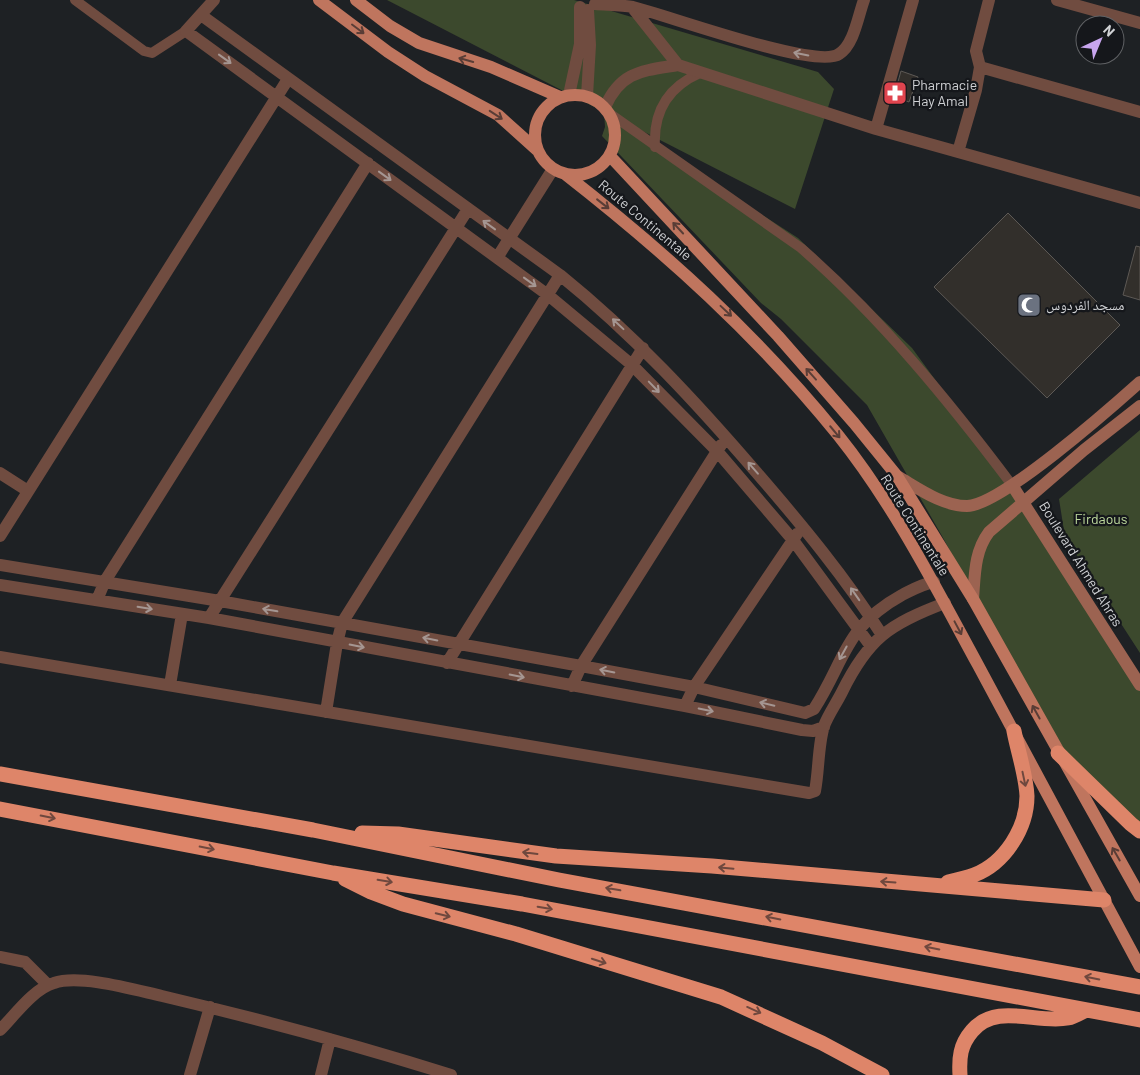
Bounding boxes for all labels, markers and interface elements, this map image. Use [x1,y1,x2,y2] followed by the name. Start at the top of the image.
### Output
[1075,15,1125,65] north arrow
[1100,21,1119,40] text: N
[351,24,364,35] one-way arrow
[794,49,810,58] one-way arrow
[218,54,231,65] one-way arrow
[458,54,474,64] one-way arrow
[912,76,977,109] place label: Pharmacie Hay Amal
[882,80,908,106] pharmacy icon: Pharmacie Hay Amal
[488,110,502,120] one-way arrow
[378,171,392,181] one-way arrow
[595,176,695,264] street label: Route Continentale
[597,199,610,210] one-way arrow
[483,219,496,230] one-way arrow
[672,222,684,235] one-way arrow
[523,277,537,287] one-way arrow
[1016,292,1042,318] mosque icon: مسجد الفردوس
[1046,296,1124,314] place label: مسجد الفردوس
[719,305,732,317] one-way arrow
[611,318,624,330] one-way arrow
[806,368,817,381] one-way arrow
[648,381,660,393] one-way arrow
[829,425,840,438] one-way arrow
[747,461,759,474] one-way arrow
[877,471,954,579] street label: Route Continentale
[1036,498,1127,630] street label: Boulevard Ahmed Ahras
[1074,510,1128,527] park label: Firdaous
[850,587,860,601] one-way arrow
[137,603,153,613] one-way arrow
[263,605,279,615] one-way arrow
[953,621,963,636] one-way arrow
[423,634,439,644] one-way arrow
[348,642,364,652] one-way arrow
[838,645,847,660] one-way arrow
[600,666,616,676] one-way arrow
[508,672,524,682] one-way arrow
[759,699,775,708] one-way arrow
[698,706,714,715] one-way arrow
[1030,706,1040,720] one-way arrow
[1019,771,1029,787] one-way arrow
[40,813,56,823] one-way arrow
[199,844,215,854] one-way arrow
[1110,847,1120,861] one-way arrow
[522,848,538,858] one-way arrow
[719,863,735,873] one-way arrow
[376,876,392,886] one-way arrow
[881,877,897,887] one-way arrow
[605,884,621,894] one-way arrow
[536,904,552,914] one-way arrow
[435,911,451,920] one-way arrow
[765,913,781,923] one-way arrow
[925,943,941,952] one-way arrow
[591,956,607,966] one-way arrow
[1084,972,1100,982] one-way arrow
[746,1006,761,1016] one-way arrow

